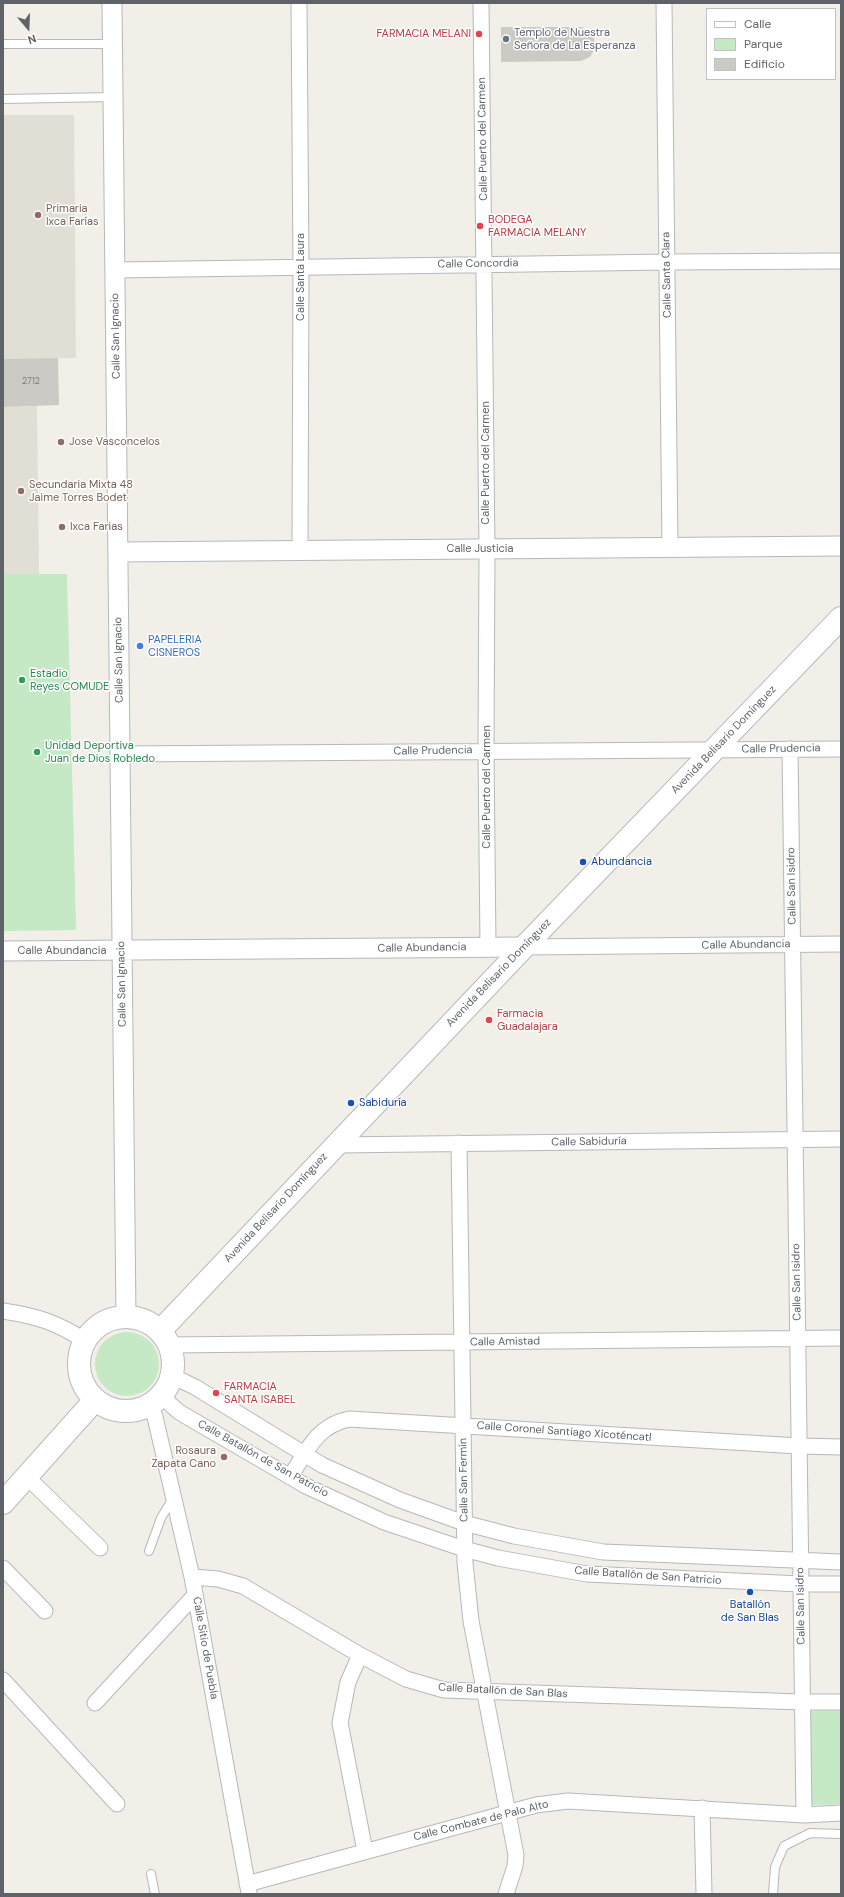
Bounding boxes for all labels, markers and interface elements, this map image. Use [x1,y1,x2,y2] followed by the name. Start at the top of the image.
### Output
[8,8,48,48] north arrow
[706,8,836,80] legend
[744,16,771,32] text: Calle
[514,26,635,52] place label: Templo de Nuestra Señora de La Esperanza
[377,27,471,41] place label: FARMACIA MELANI
[474,29,484,39] marker: FARMACIA MELANI
[26,31,38,47] text: N
[501,34,511,44] marker: Templo de Nuestra Señora de La Esperanza
[744,36,783,52] text: Parque
[744,56,785,72] text: Edificio
[475,77,491,201] street label: Calle Puerto del Carmen
[46,202,99,228] place label: Primaria Ixca Farías
[33,210,43,220] marker: Primaria Ixca Farías
[488,213,586,239] place label: BODEGA FARMACIA MELANY
[475,221,485,231] marker: BODEGA FARMACIA MELANY
[660,232,674,318] street label: Calle Santa Clara
[294,233,308,321] street label: Calle Santa Laura
[437,257,519,271] street label: Calle Concordia
[109,293,123,379] street label: Calle San Ignacio
[22,377,40,387] house number: 2712
[479,401,493,525] street label: Calle Puerto del Carmen
[69,435,160,449] place label: Jose Vasconcelos
[56,437,66,447] marker: Jose Vasconcelos
[29,478,133,504] place label: Secundaria Mixta 48 Jaime Torres Bodet
[16,486,26,496] marker: Secundaria Mixta 48 Jaime Torres Bodet
[70,520,123,534] place label: Ixca Farias
[57,522,67,532] marker: Ixca Farias
[447,542,513,556] street label: Calle Justicia
[112,617,126,703] street label: Calle San Ignacio
[148,633,202,659] place label: PAPELERIA CISNEROS
[135,641,145,651] marker: PAPELERIA CISNEROS
[30,667,109,693] place label: Estadio Reyes COMUDE
[17,675,27,685] marker: Estadio Reyes COMUDE
[669,683,779,797] street label: Avenida Belisario Domínguez
[480,725,494,849] street label: Calle Puerto del Carmen
[45,739,155,765] place label: Unidad Deportiva Juan de Dios Robledo
[741,742,821,756] street label: Calle Prudencia
[393,744,473,758] street label: Calle Prudencia
[32,747,42,757] marker: Unidad Deportiva Juan de Dios Robledo
[785,847,799,925] street label: Calle San Isidro
[591,855,652,869] place label: Abundancia
[578,857,588,867] marker: Abundancia
[444,916,554,1030] street label: Avenida Belisario Domínguez
[701,938,791,952] street label: Calle Abundancia
[115,941,129,1027] street label: Calle San Ignacio
[377,941,467,955] street label: Calle Abundancia
[18,944,106,958] street label: Calle Abundancia
[497,1007,558,1033] place label: Farmacia Guadalajara
[484,1015,494,1025] marker: Farmacia Guadalajara
[359,1096,407,1110] place label: Sabiduría
[346,1098,356,1108] marker: Sabiduría
[551,1135,627,1149] street label: Calle Sabiduría
[222,1150,330,1266] street label: Avenida Belisario Domínguez
[790,1243,804,1321] street label: Calle San Isidro
[470,1335,540,1349] street label: Calle Amistad
[224,1380,296,1406] place label: FARMACIA SANTA ISABEL
[211,1388,221,1398] marker: FARMACIA SANTA ISABEL
[195,1417,331,1501] street label: Calle Batallón de San Patricio
[476,1419,652,1445] street label: Calle Coronel Santiago Xicoténcatl
[457,1438,471,1522] street label: Calle San Fermín
[151,1444,216,1470] place label: Rosaura Zapata Cano
[219,1452,229,1462] marker: Rosaura Zapata Cano
[574,1564,722,1588] street label: Calle Batallón de San Patricio
[794,1567,808,1645] street label: Calle San Isidro
[745,1587,755,1597] marker: Batallón de San Blas
[189,1596,221,1700] street label: Calle Sitio de Puebla
[721,1598,779,1624] place label: Batallón de San Blas
[438,1681,568,1701] street label: Calle Batallón de San Blas
[412,1798,550,1844] street label: Calle Combate de Palo Alto

